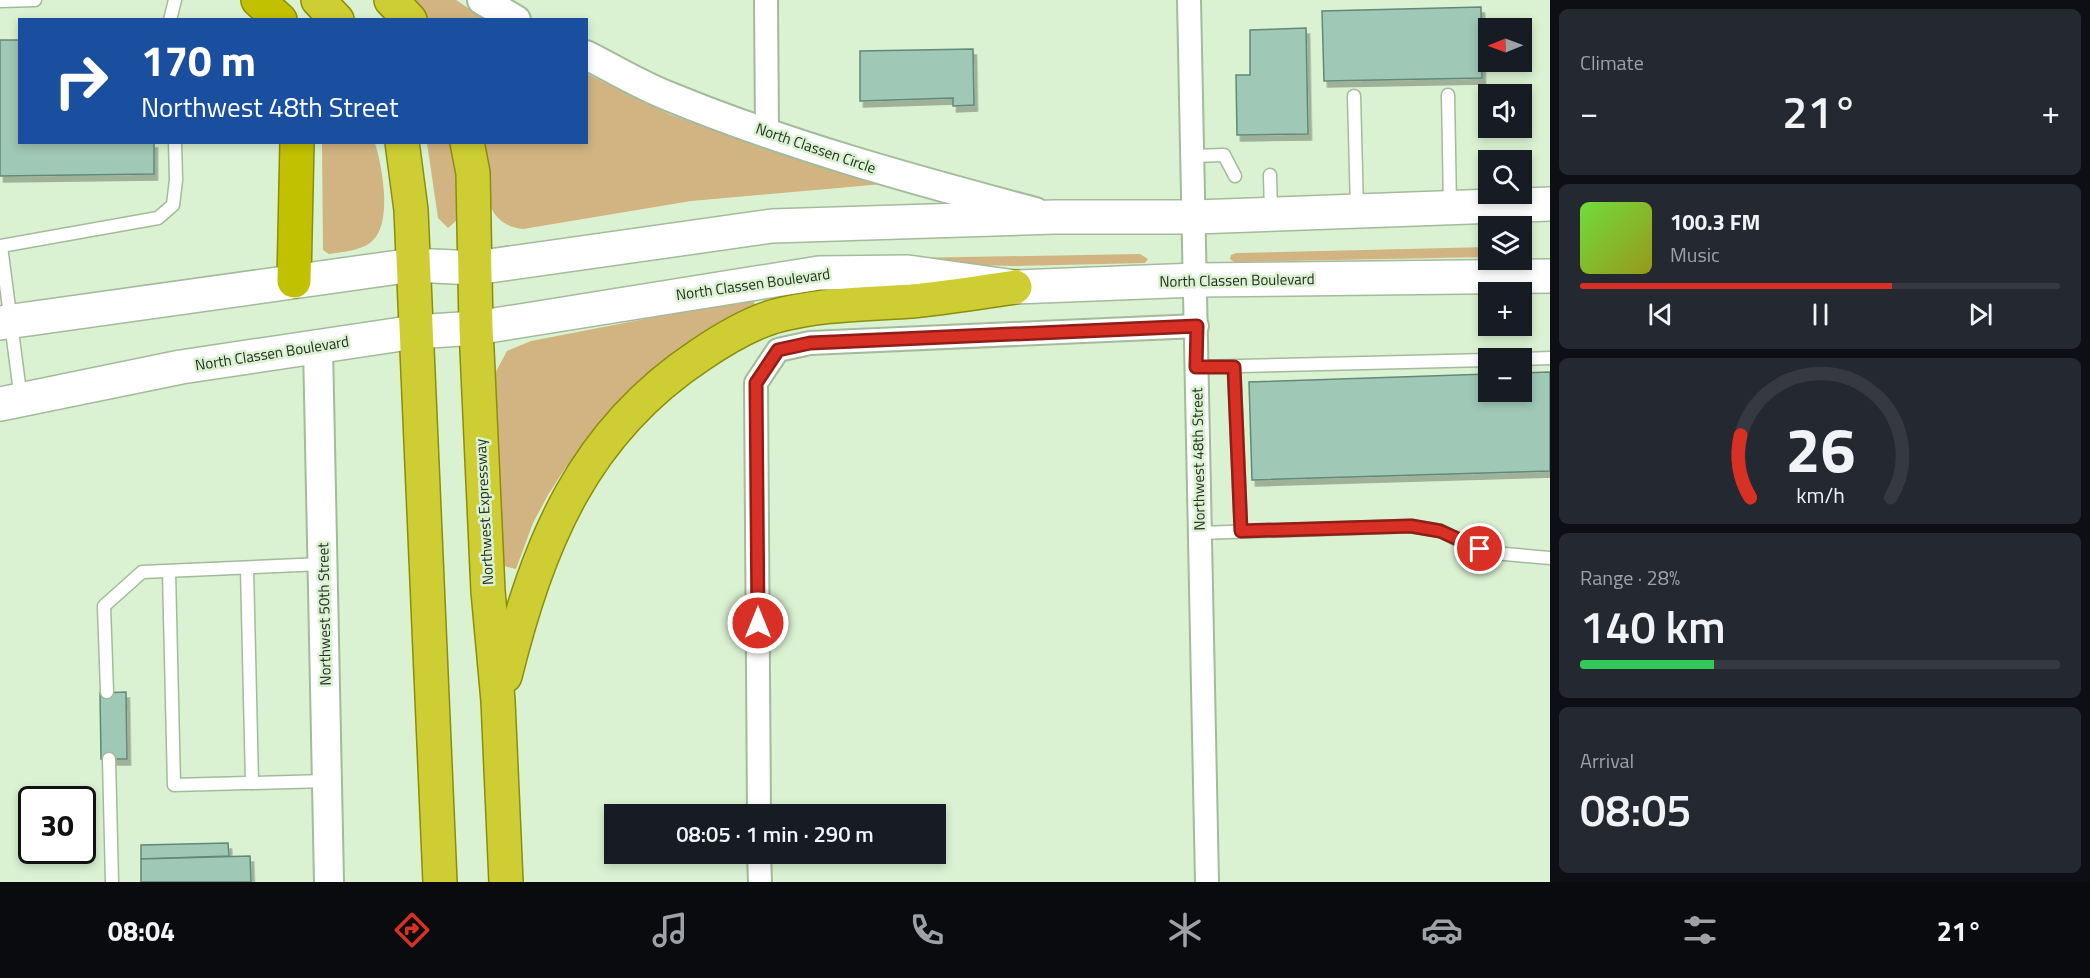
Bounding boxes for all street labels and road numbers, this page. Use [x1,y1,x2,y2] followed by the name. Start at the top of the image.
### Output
[753,117,879,179] street label: North Classen Circle
[674,262,832,306] street label: North Classen Boulevard
[1159,267,1315,293] street label: North Classen Boulevard
[193,329,351,377] street label: North Classen Boulevard
[1185,387,1211,531] street label: Northwest 48th Street
[469,438,499,586] street label: Northwest Expressway
[311,542,337,686] street label: Northwest 50th Street

